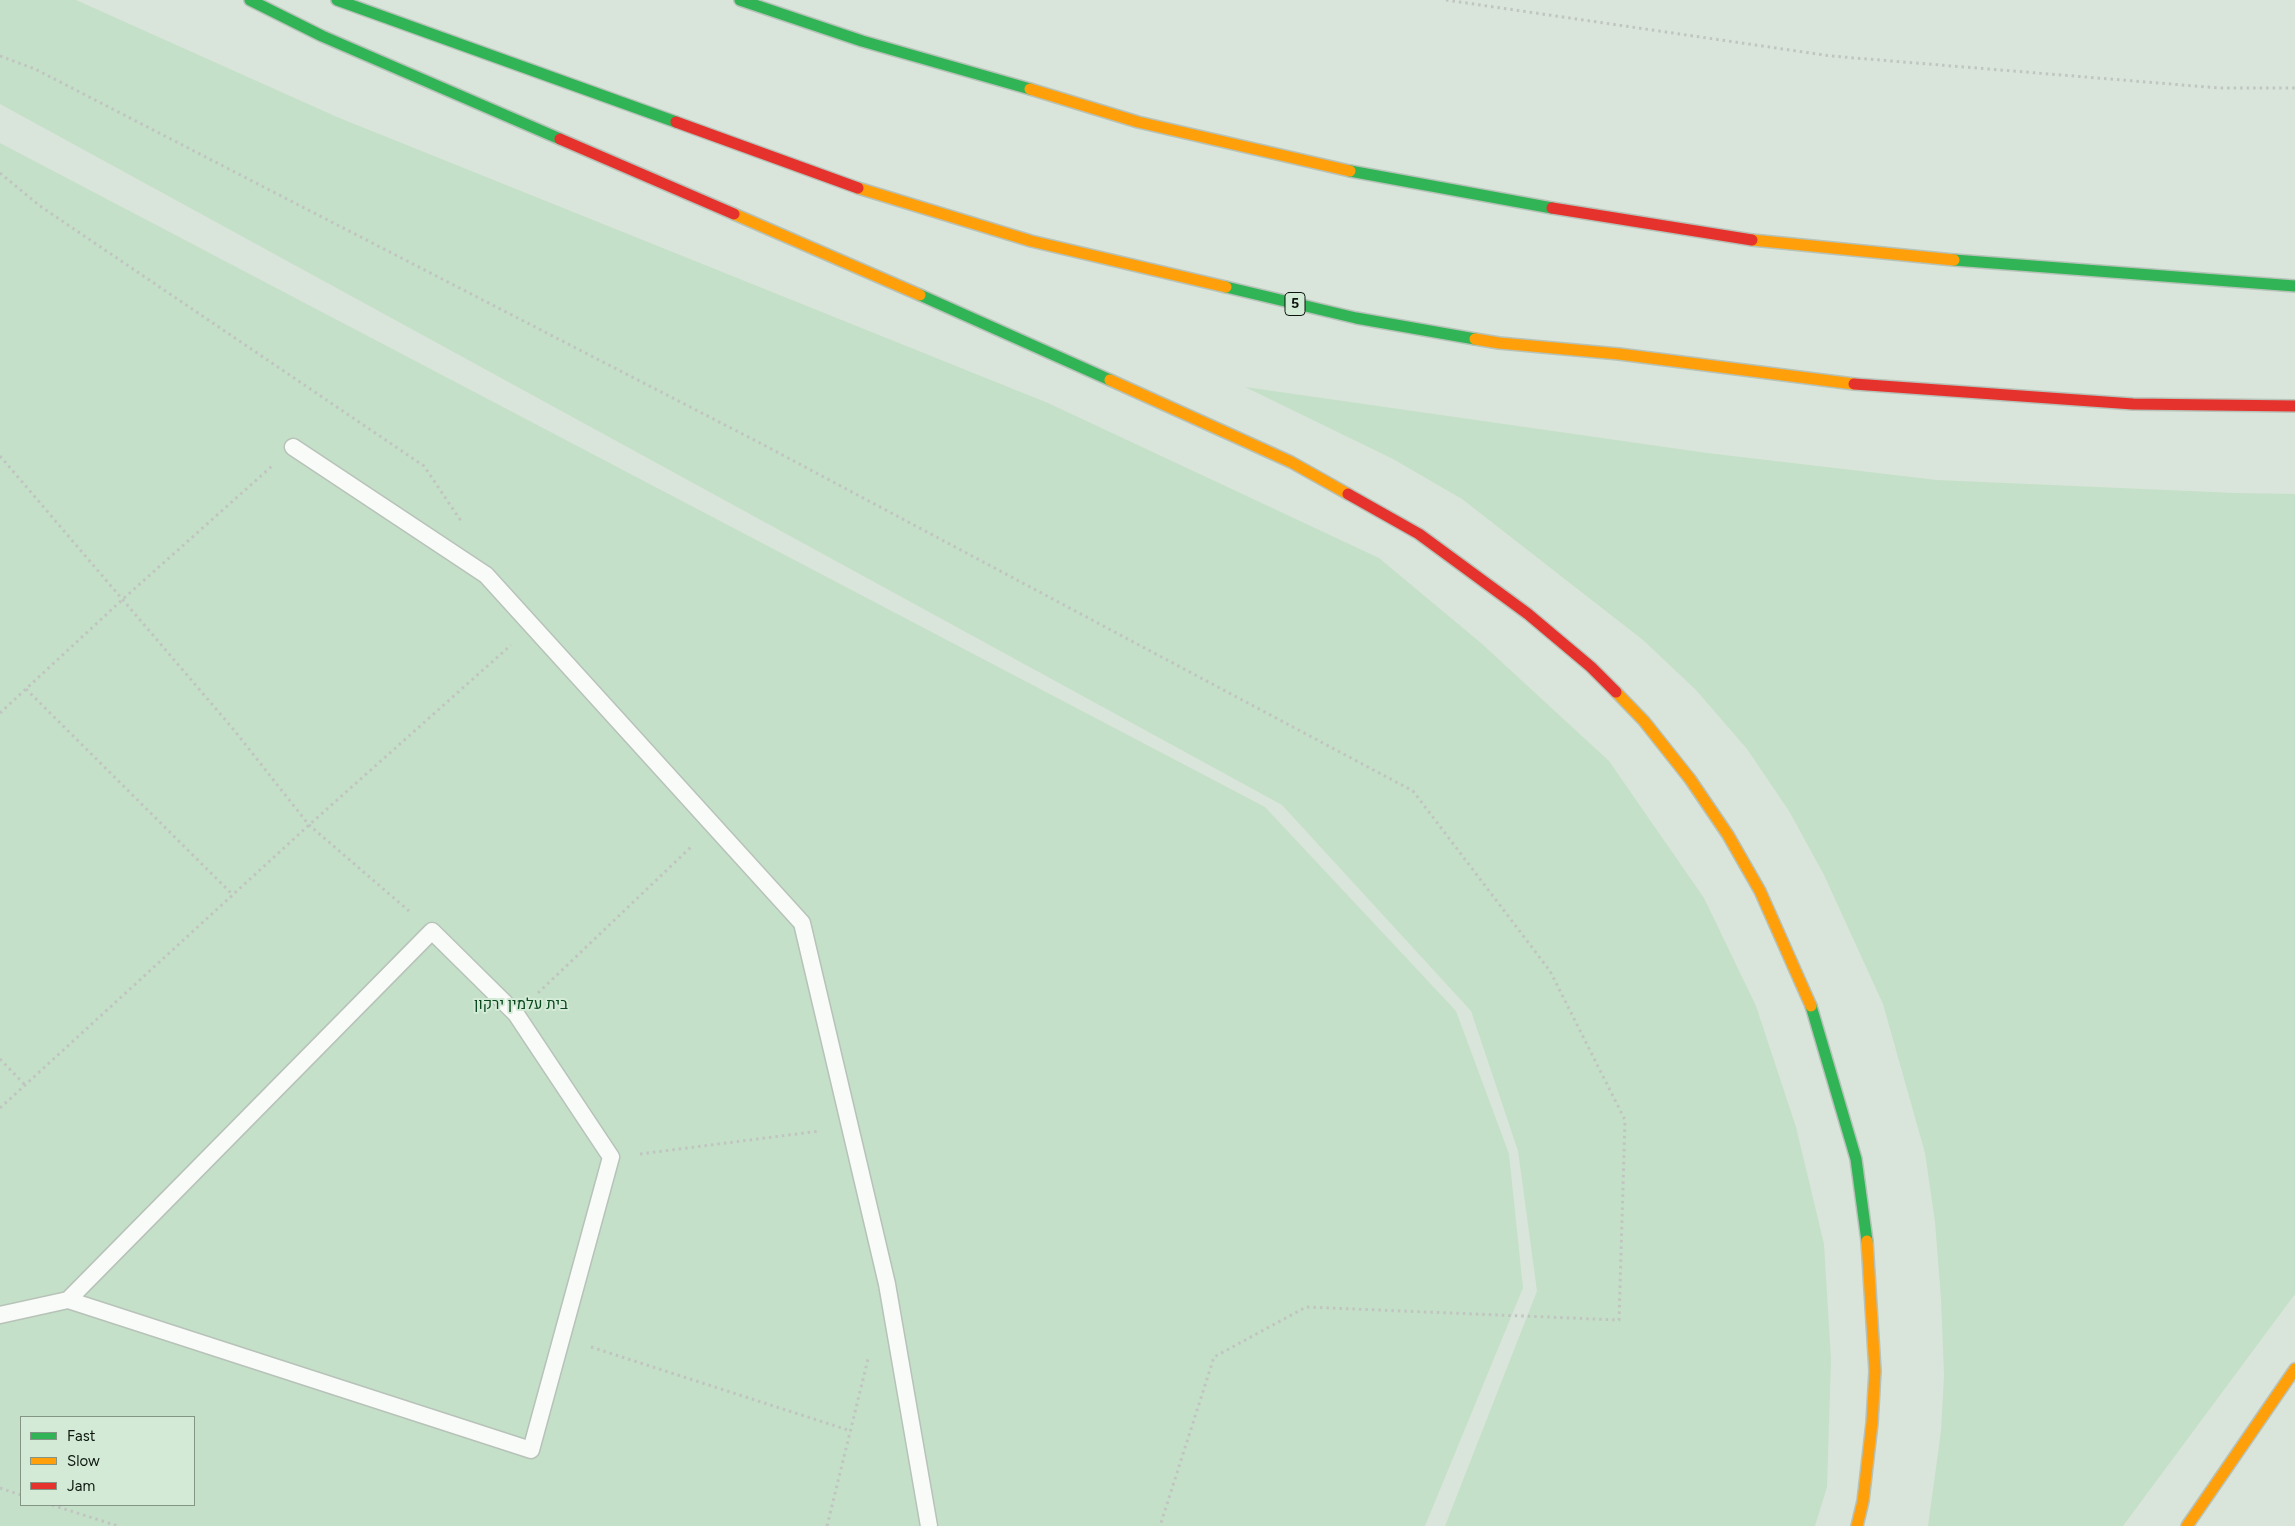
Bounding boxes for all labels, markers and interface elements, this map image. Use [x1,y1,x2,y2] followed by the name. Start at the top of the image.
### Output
[1285,292,1305,316] road number: 5
[474,996,568,1014] park label: בית עלמין ירקון
[20,1416,195,1506] legend
[67,1427,95,1445] text: Fast
[67,1452,100,1470] text: Slow
[67,1477,95,1495] text: Jam

